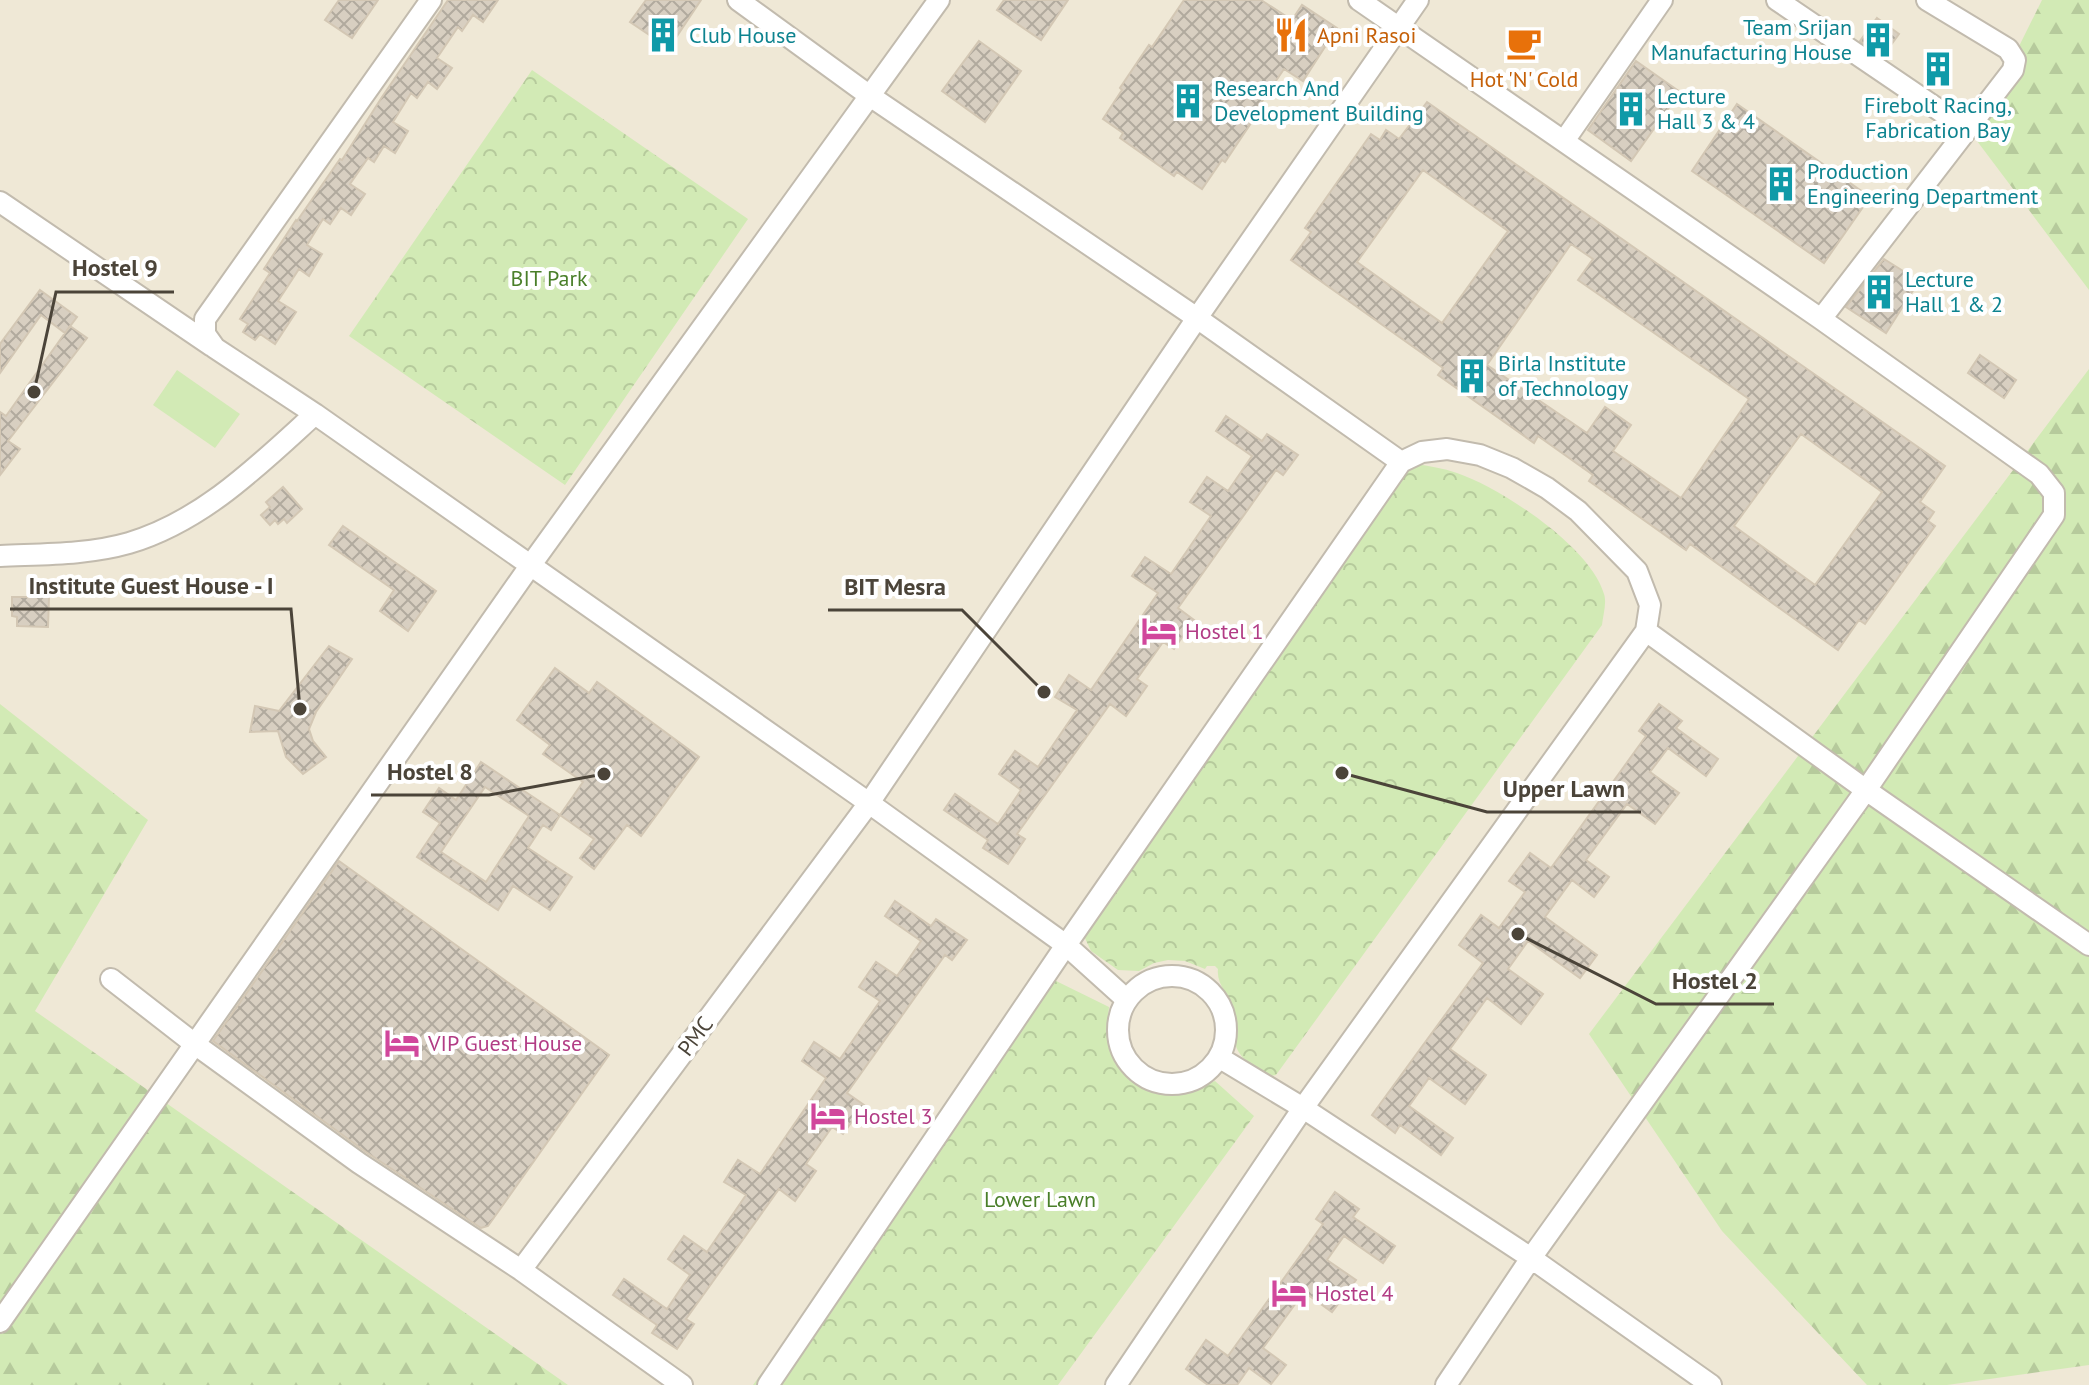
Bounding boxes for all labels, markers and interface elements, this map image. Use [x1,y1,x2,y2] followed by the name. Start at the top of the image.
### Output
[1651,13,1852,66] place label: Team Srijan Manufacturing House
[644,16,682,54] building icon: Club House
[1272,16,1310,54] restaurant icon: Apni Rasoi
[689,21,796,49] place label: Club House
[1317,21,1416,49] place label: Apni Rasoi
[1859,21,1897,59] building icon: Team Srijan Manufacturing House
[1505,24,1543,62] cafe icon: Hot 'N' Cold
[1919,50,1957,88] building icon: Firebolt Racing, Fabrication Bay
[1470,65,1578,93] place label: Hot 'N' Cold
[1214,74,1424,127] place label: Research And Development Building
[1169,82,1207,120] building icon: Research And Development Building
[1657,82,1755,135] place label: Lecture Hall 3 & 4
[1612,90,1650,128] building icon: Lecture Hall 3 & 4
[1864,91,2012,144] place label: Firebolt Racing, Fabrication Bay
[1807,157,2039,210] place label: Production Engineering Department
[1762,165,1800,203] building icon: Production Engineering Department
[56,244,174,292] callout: Hostel 9
[72,252,158,283] text: Hostel 9
[511,264,588,292] park label: BIT Park
[1905,265,2003,318] place label: Lecture Hall 1 & 2
[1860,273,1898,311] building icon: Lecture Hall 1 & 2
[1498,349,1629,402] place label: Birla Institute of Technology
[1453,357,1491,395] building icon: Birla Institute of Technology
[10,561,291,609] callout: Institute Guest House - I
[828,562,962,610] callout: BIT Mesra
[28,570,274,601] text: Institute Guest House - I
[844,571,946,602] text: BIT Mesra
[1140,612,1178,650] hotel icon: Hostel 1
[1185,617,1264,645] place label: Hostel 1
[371,747,489,795] callout: Hostel 8
[387,756,473,787] text: Hostel 8
[1487,764,1641,812] callout: Upper Lawn
[1503,773,1625,804] text: Upper Lawn
[1656,956,1774,1004] callout: Hostel 2
[1672,965,1758,996] text: Hostel 2
[671,1011,719,1061] street label: PMC
[383,1024,421,1062] hotel icon: VIP Guest House
[427,1029,582,1057] place label: VIP Guest House
[809,1097,847,1135] hotel icon: Hostel 3
[854,1102,933,1130] place label: Hostel 3
[984,1185,1096,1213] park label: Lower Lawn
[1270,1274,1308,1312] hotel icon: Hostel 4
[1315,1279,1394,1307] place label: Hostel 4

